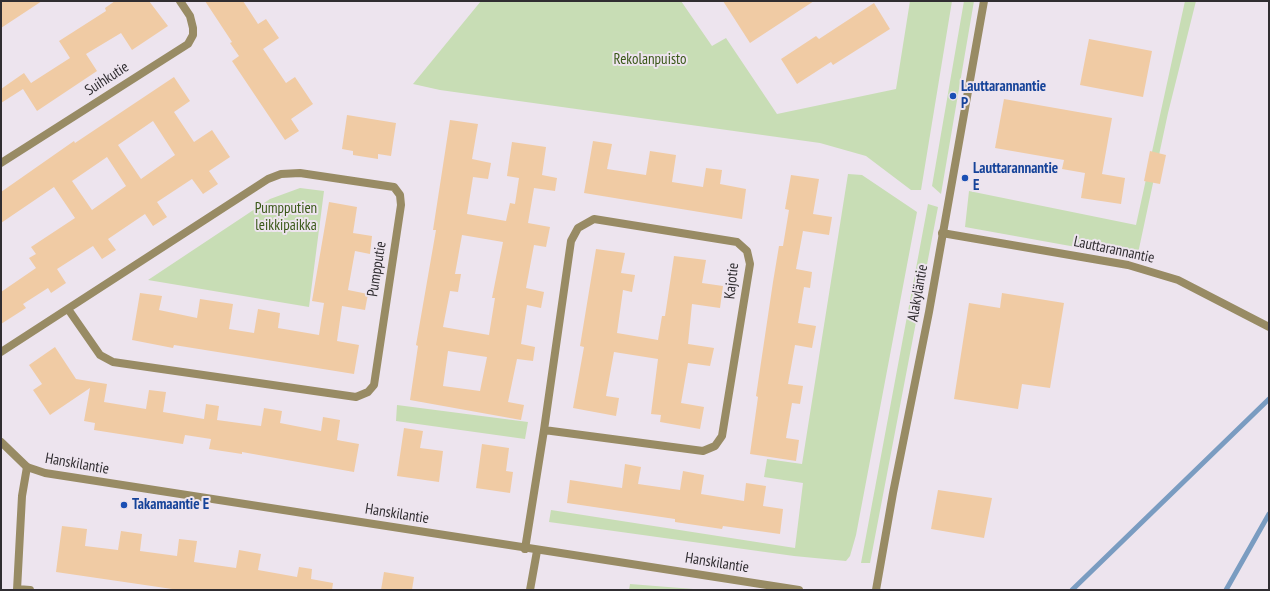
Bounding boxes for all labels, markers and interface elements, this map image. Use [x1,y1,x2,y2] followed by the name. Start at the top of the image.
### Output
[614,51,686,69] park label: Rekolanpuisto
[82,58,132,100] street label: Suihkutie
[961,78,1046,113] place label: Lauttarannantie P
[948,91,958,101] marker: Lauttarannantie P
[973,160,1058,195] place label: Lauttarannantie E
[960,173,970,183] marker: Lauttarannantie E
[255,200,317,235] park label: Pumpputien leikkipaikka
[1072,233,1156,267] street label: Lauttarannantie
[364,240,390,298] street label: Pumpputie
[721,262,743,300] street label: Kajotie
[904,263,932,323] street label: Alakyläntie
[44,450,110,478] street label: Hanskilantie
[132,496,209,514] place label: Takamaantie E
[119,500,129,510] marker: Takamaantie E
[364,500,430,528] street label: Hanskilantie
[684,549,750,577] street label: Hanskilantie

